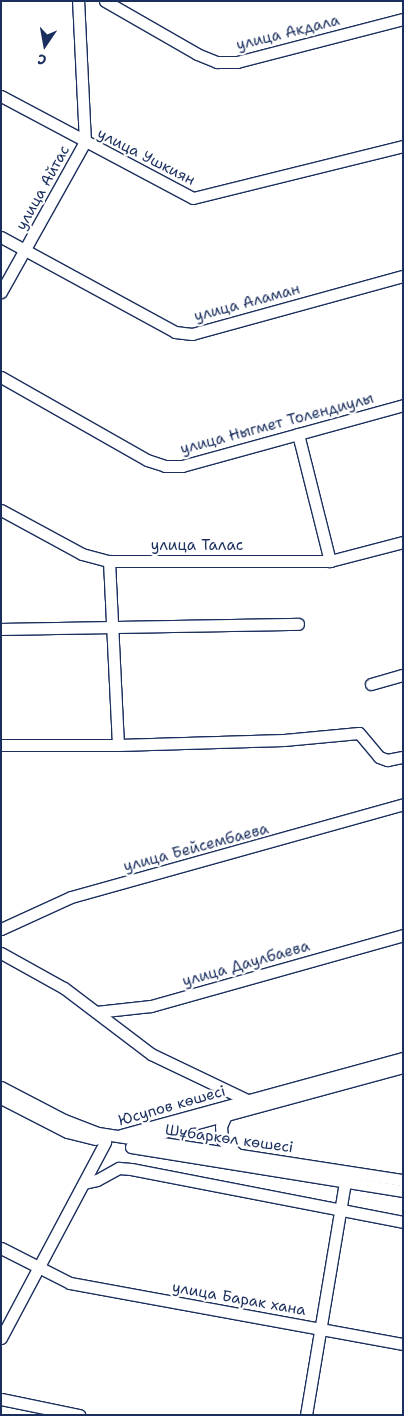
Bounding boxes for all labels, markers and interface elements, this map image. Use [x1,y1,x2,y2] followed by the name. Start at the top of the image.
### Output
[234,11,342,55] street label: улица Акдала
[20,20,70,70] north arrow
[36,50,48,69] text: С
[94,125,198,189] street label: улица Ушкиян
[12,142,74,234] street label: улица Айтас
[192,280,302,326] street label: улица Аламан
[178,389,376,459] street label: улица Ныгмет Толендиулы
[151,537,243,555] street label: улица Талас
[122,820,270,876] street label: улица Бейсембаева
[180,937,312,991] street label: улица Даулбаева
[116,1082,228,1130] street label: Юсупов көшесі
[164,1121,294,1157] street label: Шұбаркөл көшесі
[171,1278,307,1320] street label: улица Барак хана

